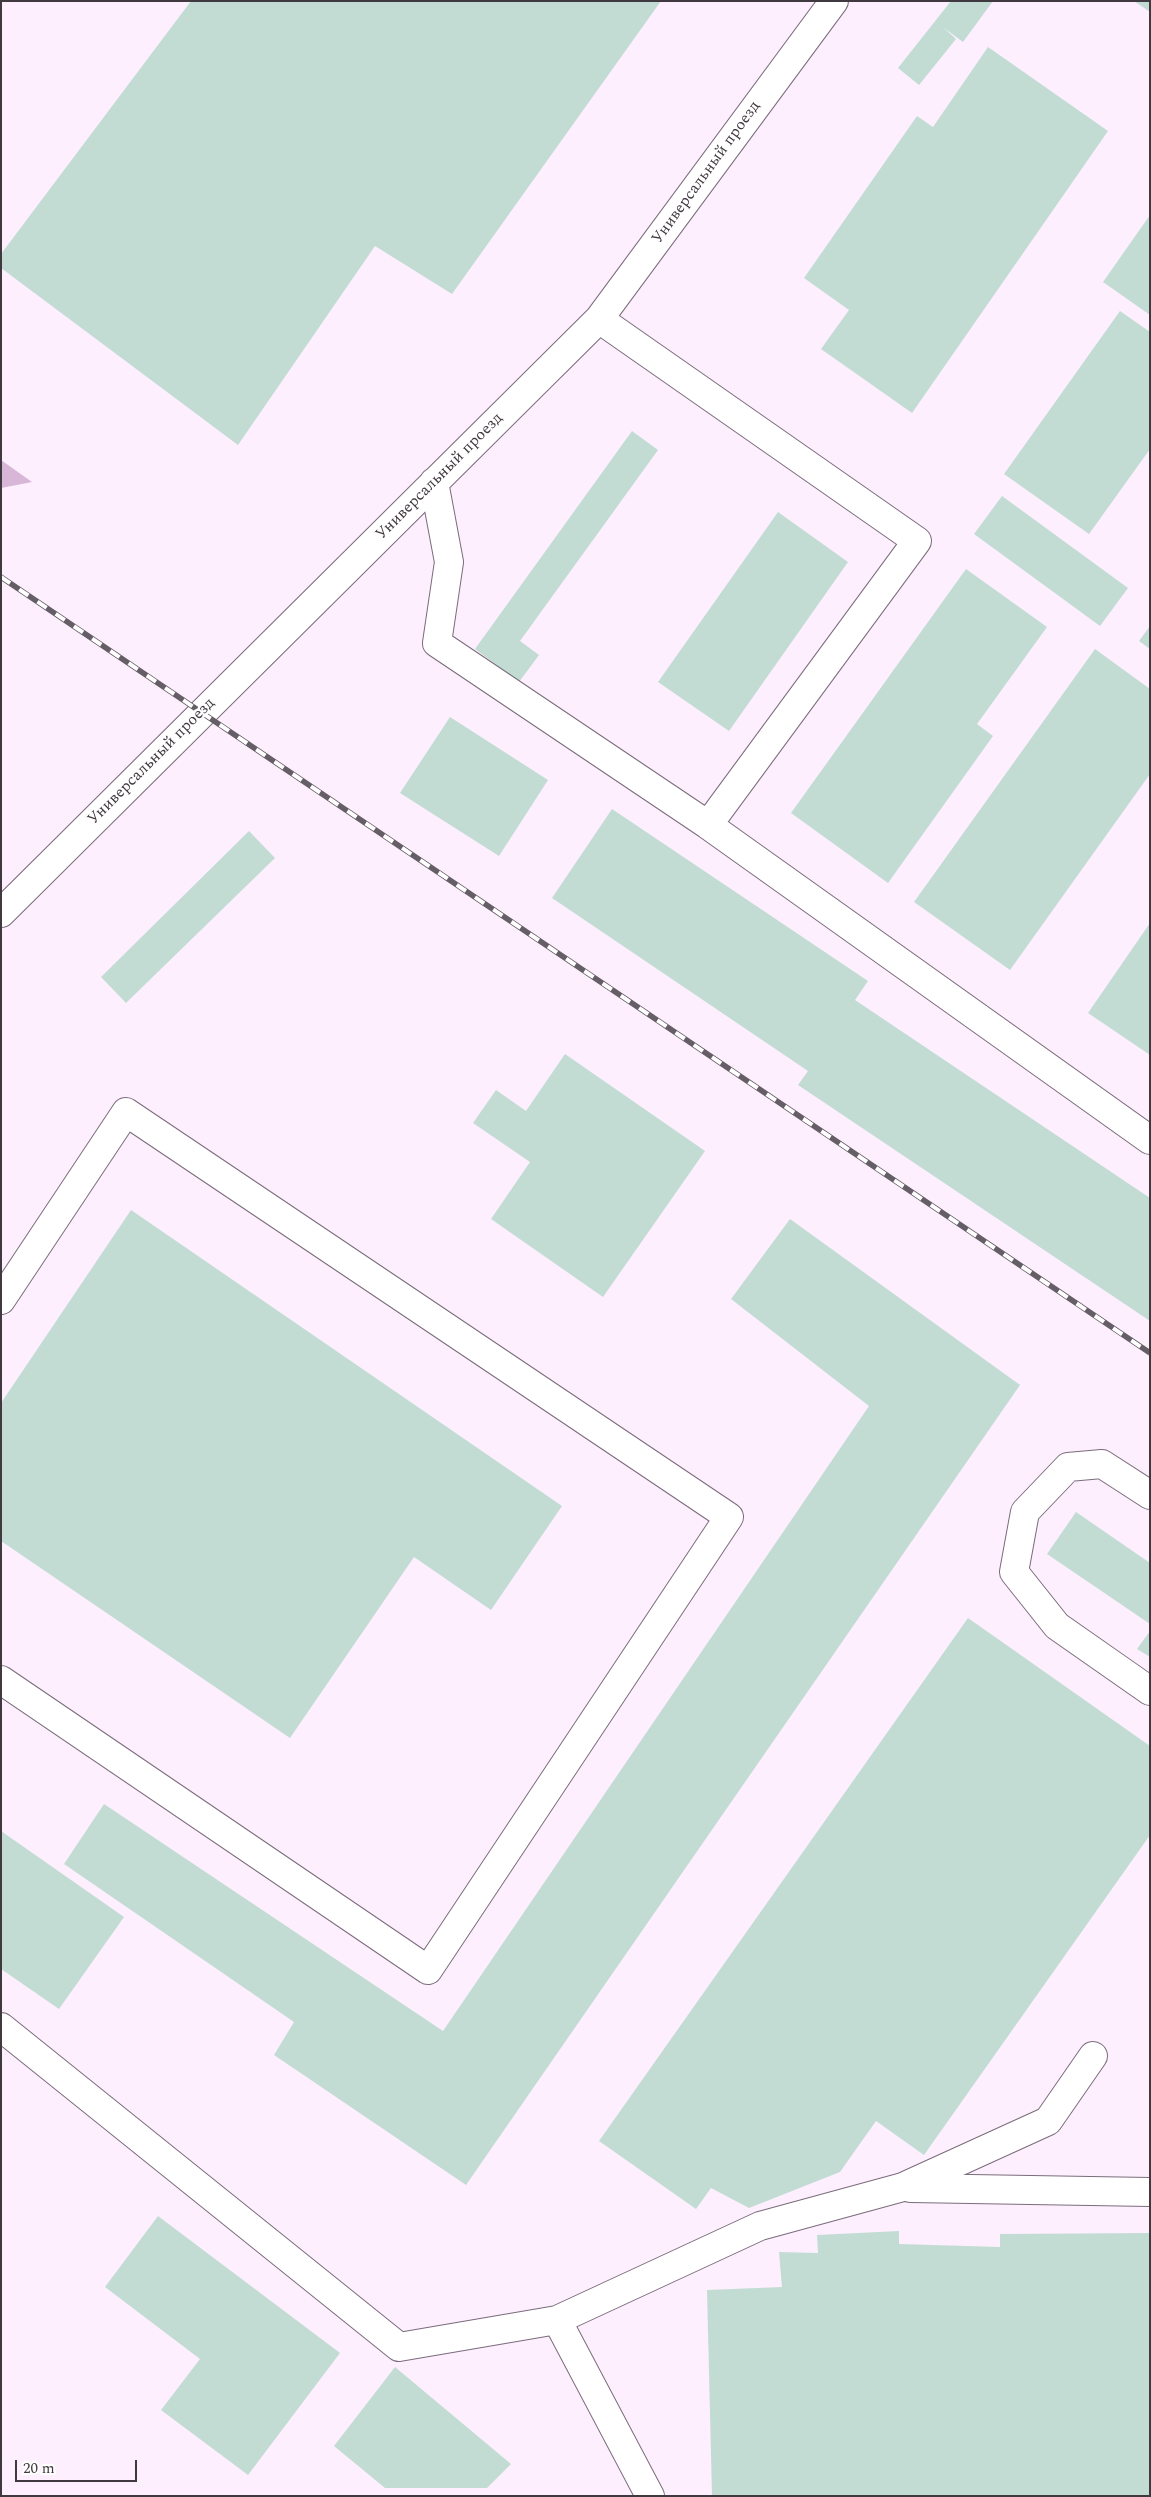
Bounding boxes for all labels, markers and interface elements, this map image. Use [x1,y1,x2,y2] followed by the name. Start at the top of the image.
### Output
[649,98,765,248] street label: Универсальный проезд
[372,409,508,545] street label: Универсальный проезд
[84,694,220,830] street label: Универсальный проезд
[18,2450,140,2482] scale bar
[23,2457,55,2480] text: 20 m

